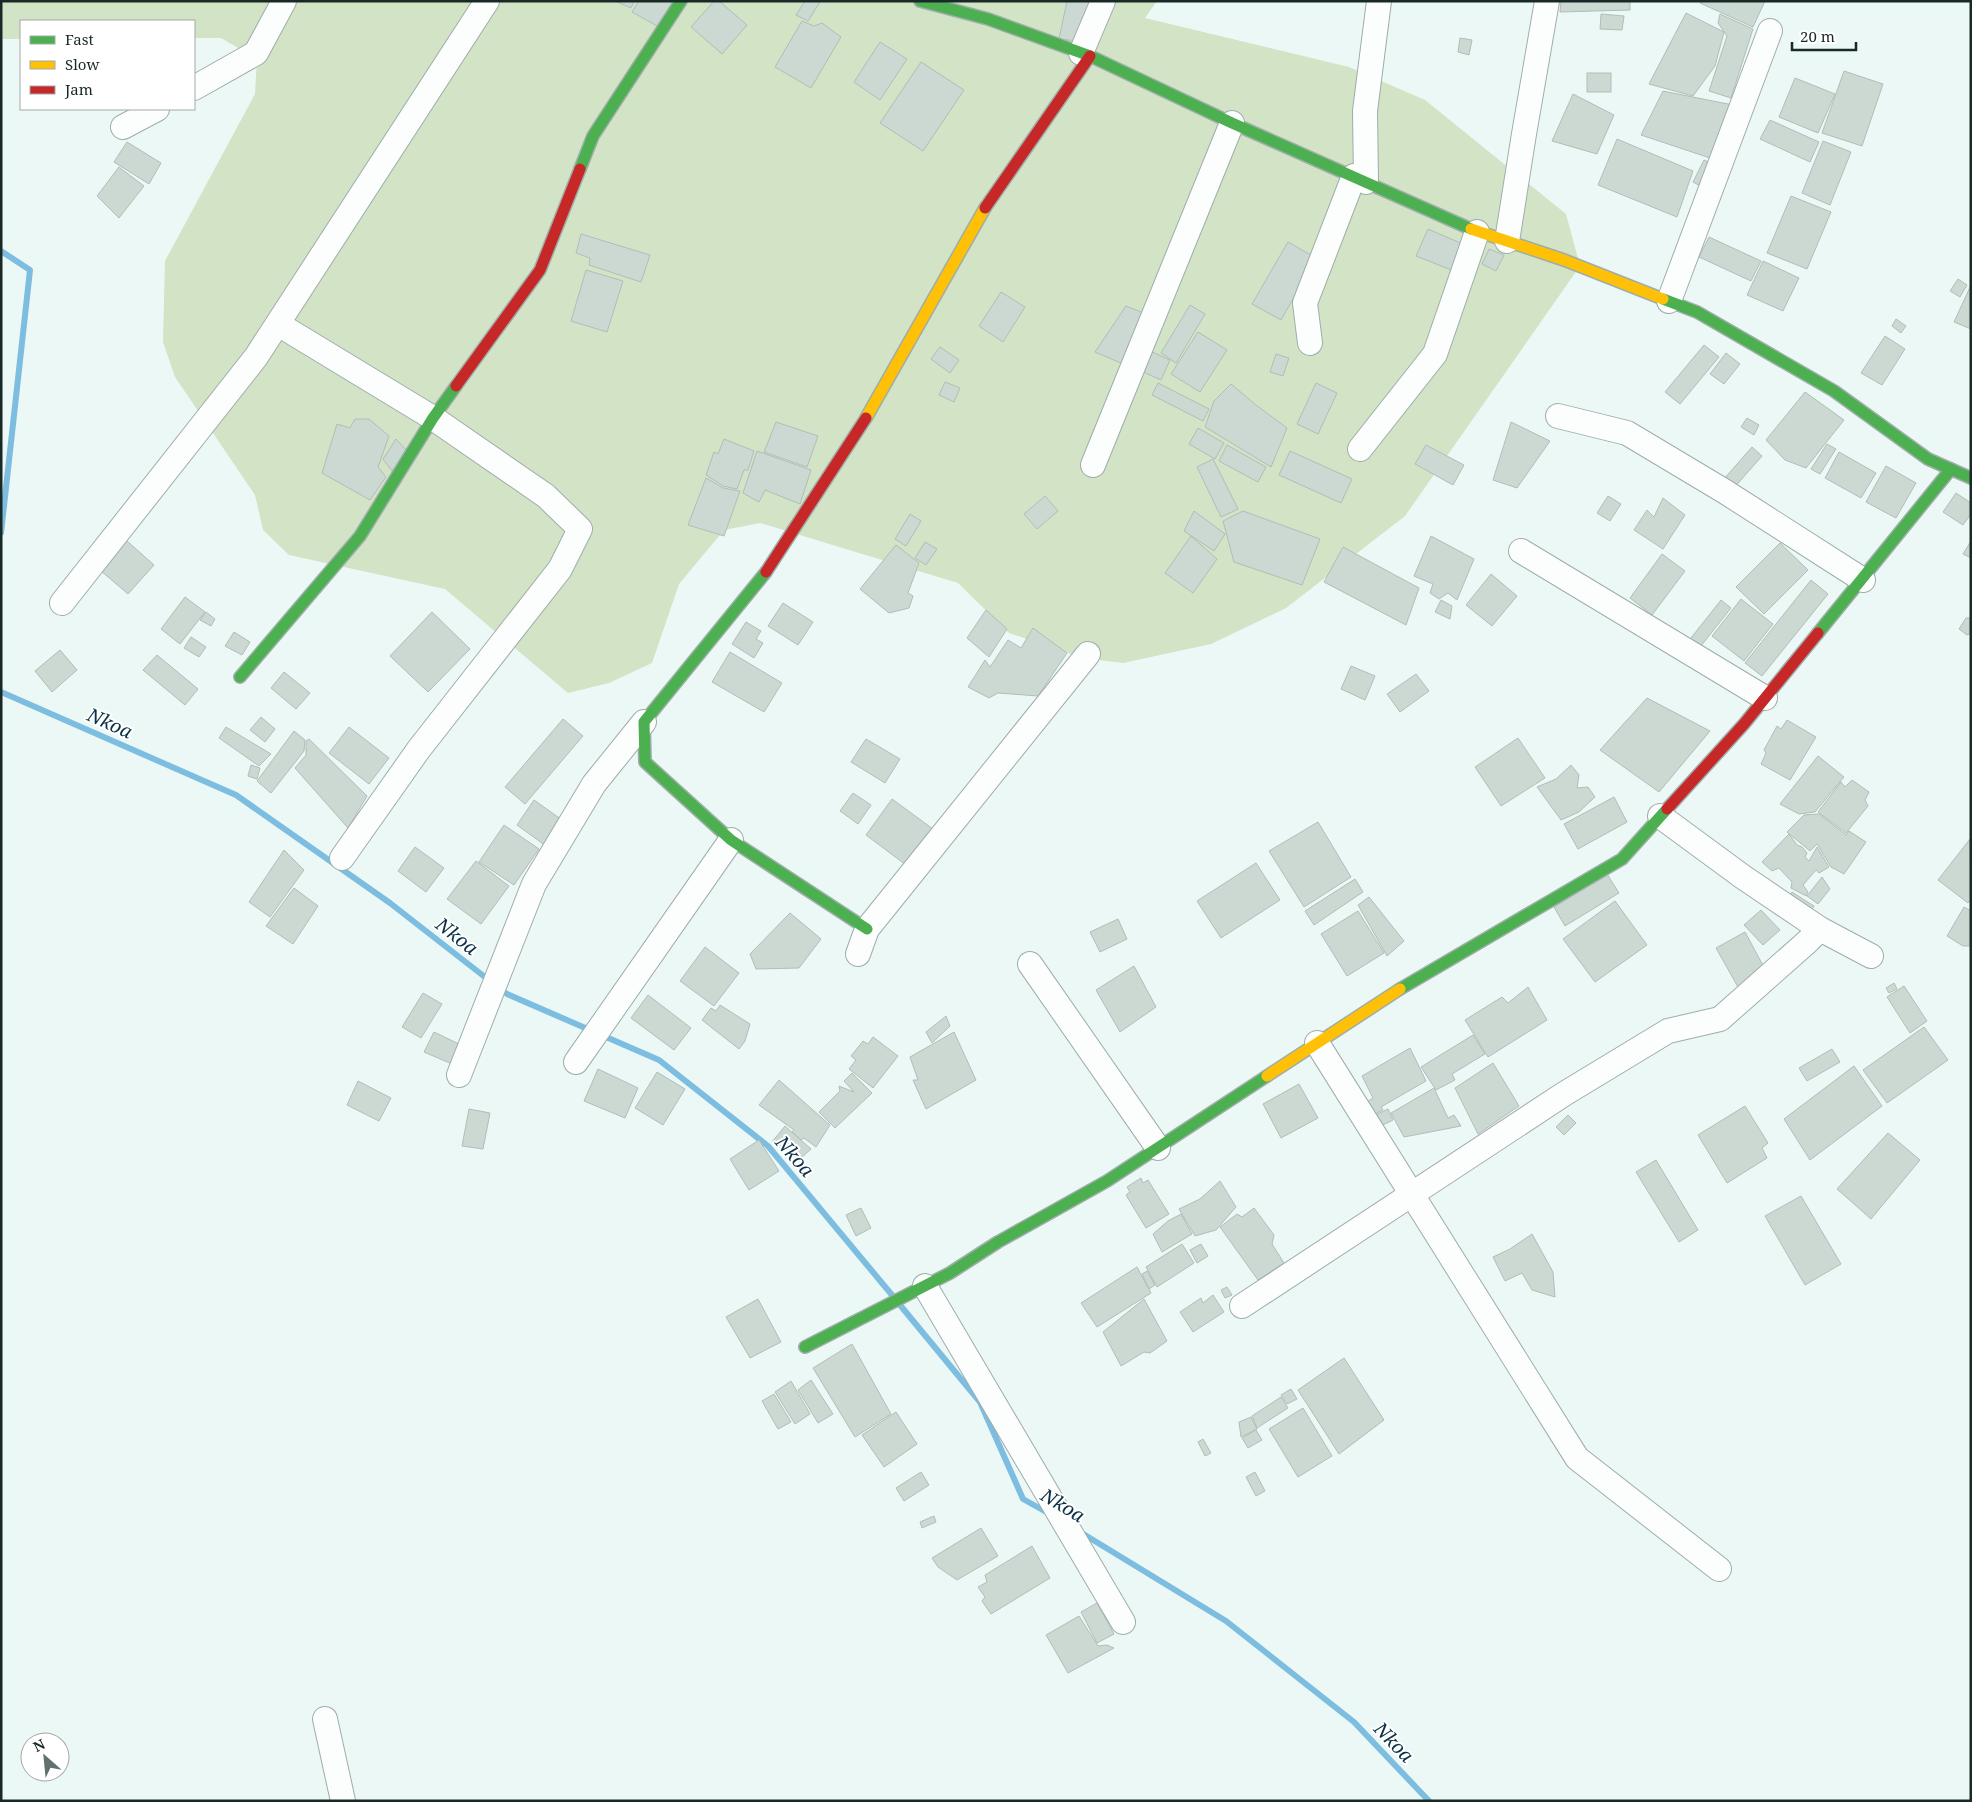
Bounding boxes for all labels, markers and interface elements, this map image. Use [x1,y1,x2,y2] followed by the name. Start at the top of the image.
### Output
[20,20,195,110] legend
[1792,20,1856,52] scale bar
[1800,26,1835,46] text: 20 m
[65,29,94,49] text: Fast
[65,54,99,74] text: Slow
[64,79,93,99] text: Jam
[82,701,137,744] water label: Nkoa
[430,911,483,961] water label: Nkoa
[769,1129,820,1182] water label: Nkoa
[1035,1481,1090,1528] water label: Nkoa
[1368,1715,1420,1768] water label: Nkoa
[20,1732,70,1782] north arrow
[30,1734,48,1756] text: N

